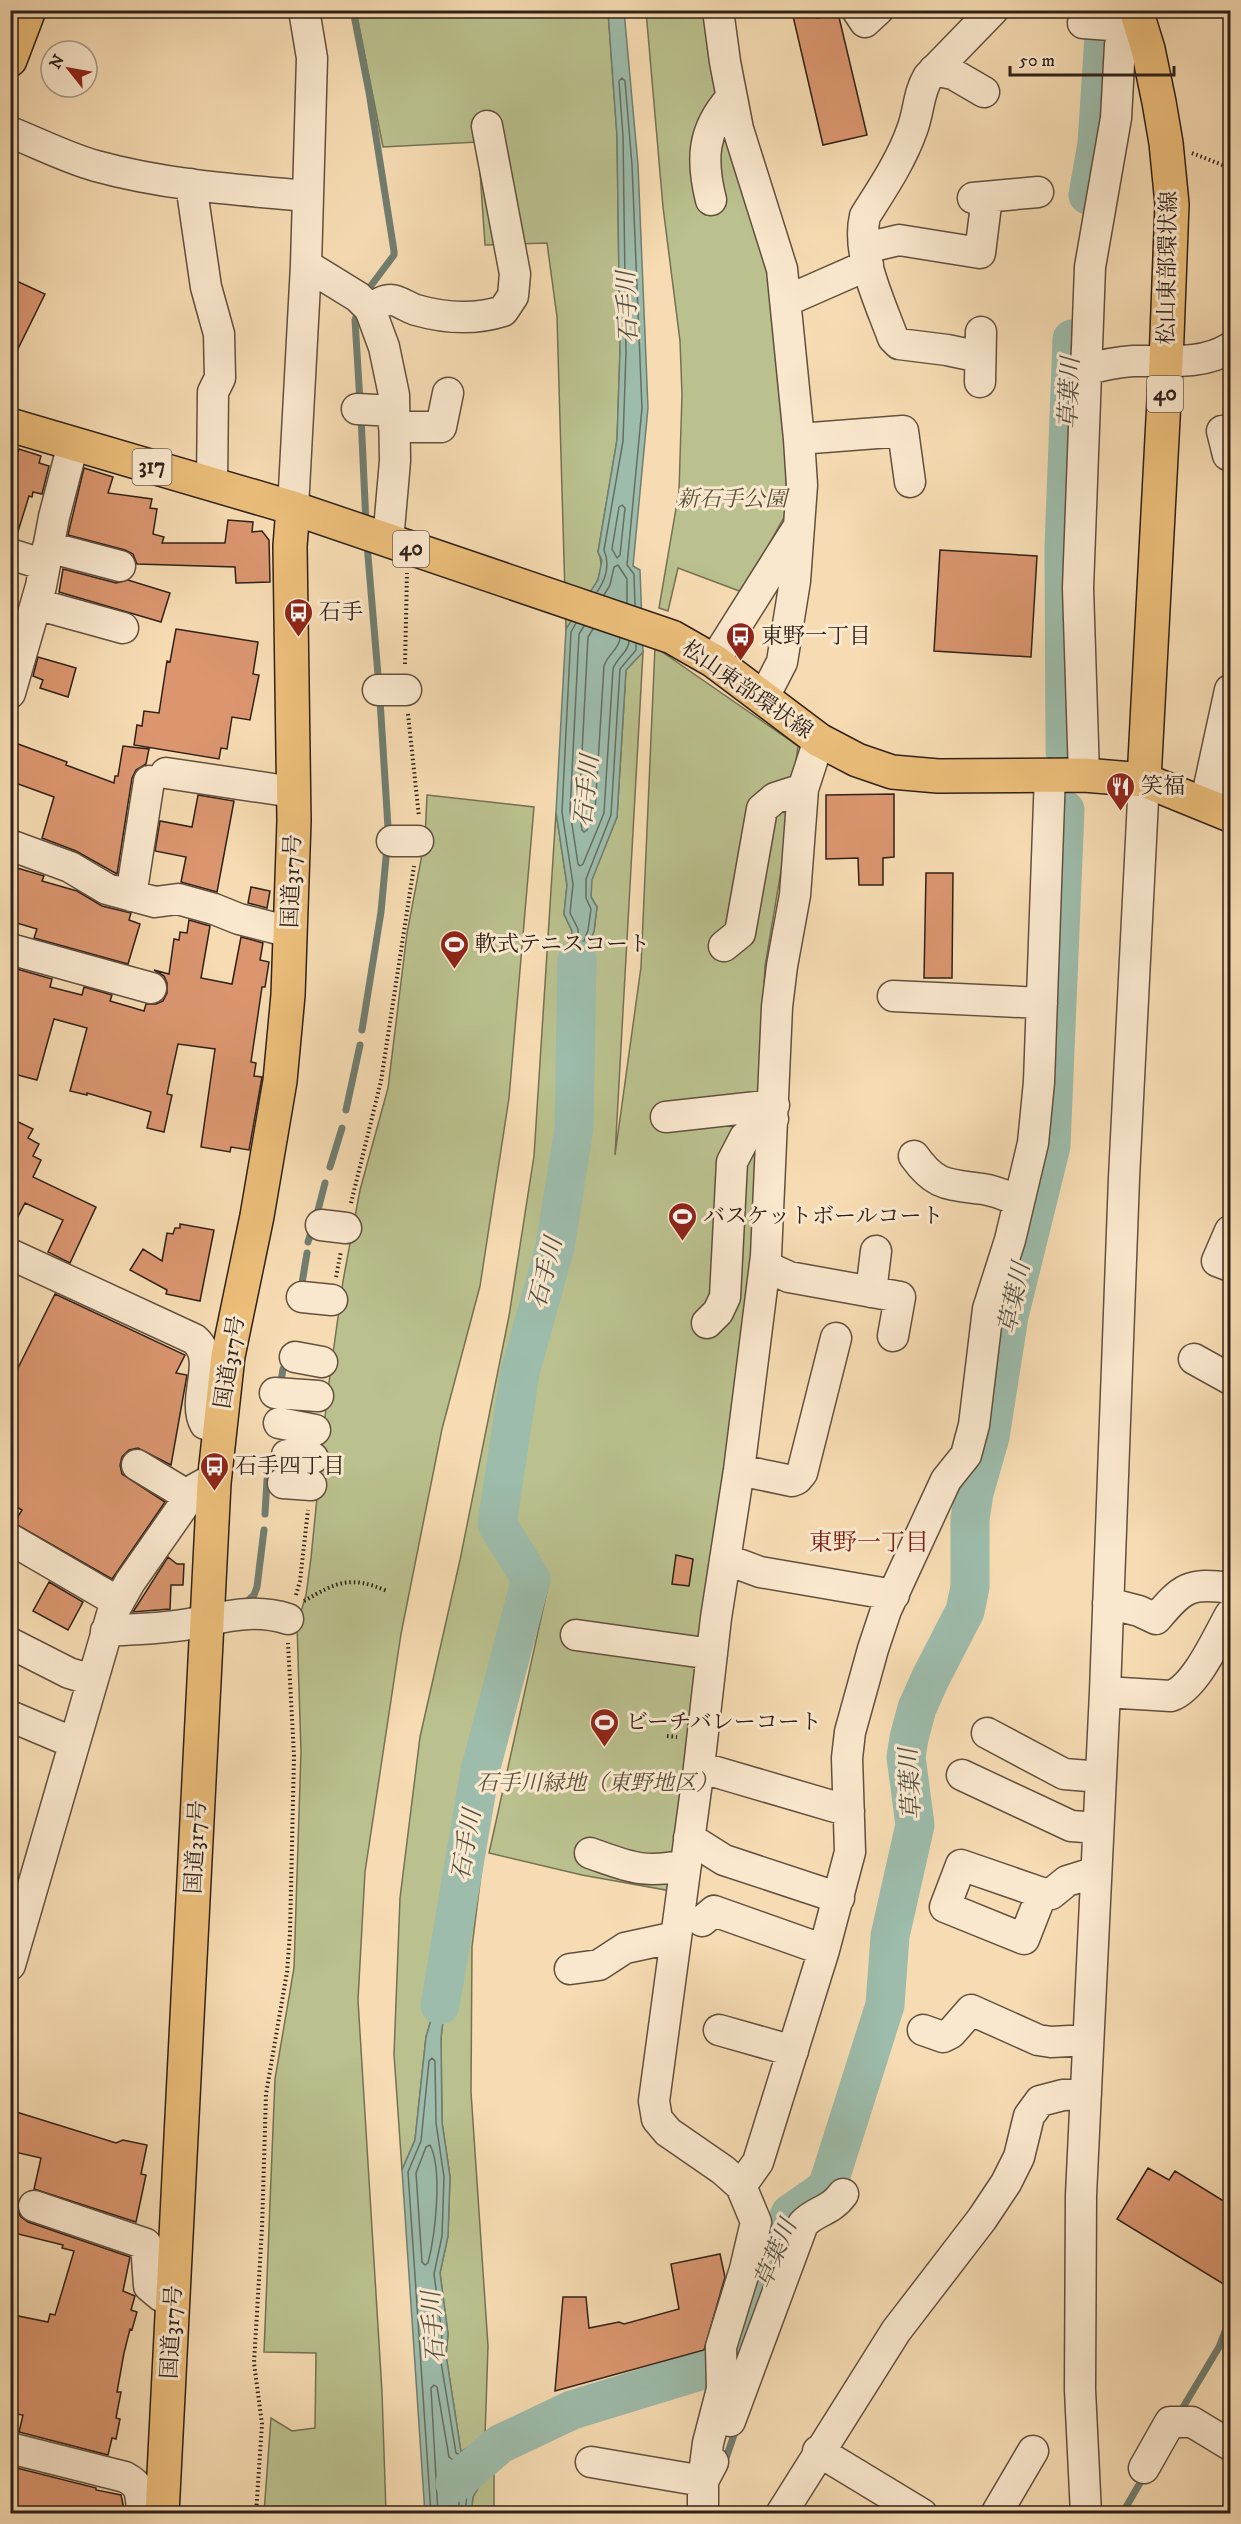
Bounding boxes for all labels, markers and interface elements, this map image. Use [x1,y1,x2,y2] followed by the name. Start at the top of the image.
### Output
[39,39,99,99] north arrow
[1010,39,1174,77] scale bar
[1019,50,1055,72] text: 50 m
[45,51,69,73] text: N
[1153,191,1183,345] street label: 松山東部環状線
[612,268,644,344] water label: 石手川
[1054,354,1086,430] water label: 草葉川
[1147,376,1183,412] road number: 40
[132,449,172,485] road number: 317
[677,486,790,513] park label: 新石手公園
[393,531,429,567] road number: 40
[282,596,314,638] bus stop icon: 石手
[319,599,363,626] place label: 石手
[724,620,756,662] bus stop icon: 東野一丁目
[761,623,871,650] place label: 東野一丁目
[676,635,818,745] street label: 松山東部環状線
[568,751,606,828] water label: 石手川
[1104,770,1136,812] restaurant icon: 笑福
[1141,773,1185,800] place label: 笑福
[277,834,307,928] street label: 国道317号
[438,928,470,970] sports icon: 軟式テニスコート
[475,931,650,958] place label: 軟式テニスコート
[666,1200,698,1242] sports icon: バスケットボールコート
[703,1203,943,1230] place label: バスケットボールコート
[523,1232,570,1312] water label: 石手川
[993,1257,1038,1336] water label: 草葉川
[209,1314,251,1410] street label: 国道317号
[198,1450,230,1492] bus stop icon: 石手四丁目
[235,1453,345,1480] place label: 石手四丁目
[809,1528,929,1558] district label: 東野一丁目
[589,1706,621,1748] sports icon: ビーチバレーコート
[626,1709,822,1736] place label: ビーチバレーコート
[894,1744,928,1821] water label: 草葉川
[476,1770,718,1797] park label: 石手川緑地（東野地区）
[180,1799,212,1895] street label: 国道317号
[446,1804,489,1883] water label: 石手川
[748,2212,805,2293] water label: 草葉川
[156,2284,188,2380] street label: 国道317号
[416,2287,451,2364] water label: 石手川

